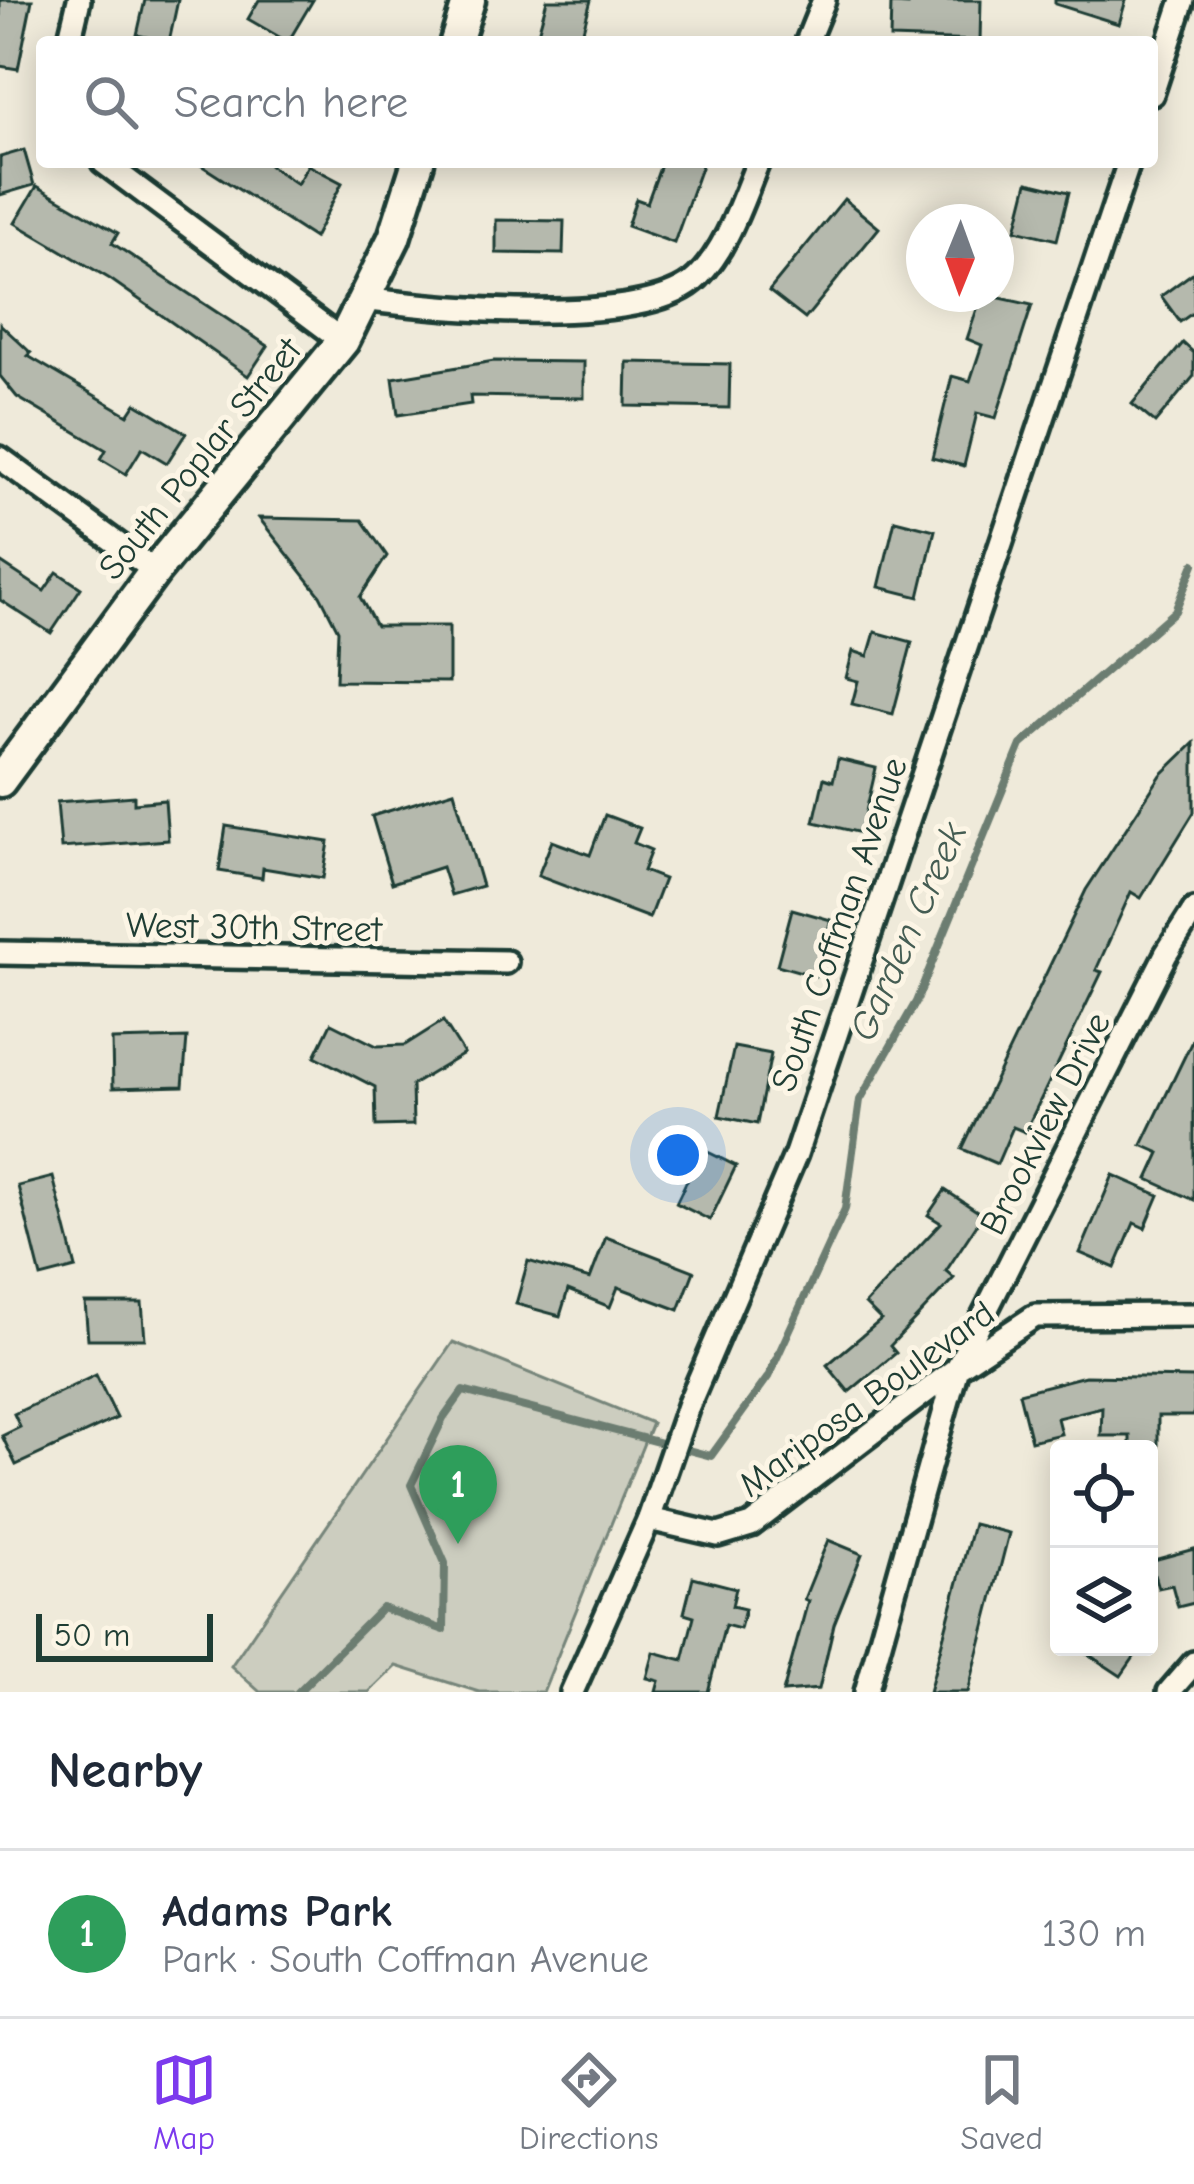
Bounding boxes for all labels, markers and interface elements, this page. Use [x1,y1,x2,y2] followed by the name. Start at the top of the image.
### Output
[36,36,1158,168] search box
[78,69,144,135] icon: search
[174,76,408,128] text: Search here
[906,204,1014,312] north arrow
[90,329,311,588] street label: South Poplar Street
[763,752,916,1097] street label: South Coffman Avenue
[840,815,977,1047] water label: Garden Creek
[126,905,384,950] street label: West 30th Street
[972,1006,1119,1242] street label: Brookview Drive
[648,1125,708,1185] your location
[731,1293,1002,1506] street label: Mariposa Boulevard
[1050,1440,1158,1656] map controls
[1050,1440,1158,1548] button: locate
[419,1445,497,1544] pin: 1
[1050,1548,1158,1656] button: layers
[36,1608,213,1661] scale bar
[54,1616,130,1654] text: 50 m
[48,1741,202,1800] text: Nearby
[162,1885,392,1937] text: Adams Park
[79,1911,95,1956] text: 1
[1042,1911,1146,1956] text: 130 m
[162,1937,649,1982] text: Park · South Coffman Avenue
[151,2047,217,2157] tab: Map
[519,2047,659,2157] tab: Directions
[961,2047,1043,2157] tab: Saved

